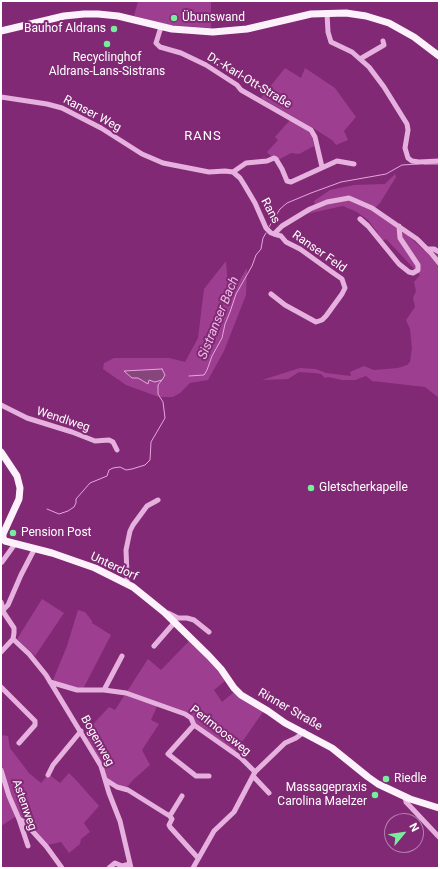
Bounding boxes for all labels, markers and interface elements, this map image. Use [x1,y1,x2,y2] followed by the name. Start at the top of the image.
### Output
[182,11,245,25] place label: Übunswand
[169,13,179,23] marker: Übunswand
[24,22,106,36] place label: Bauhof Aldrans
[109,24,119,34] marker: Bauhof Aldrans
[102,39,112,49] marker: Recyclinghof Aldrans-Lans-Sistrans
[204,50,294,112] street label: Dr.-Karl-Ott-Straße
[49,51,165,79] place label: Recyclinghof Aldrans-Lans-Sistrans
[60,93,124,135] street label: Ranser Weg
[184,129,222,145] district label: RANS
[257,196,283,226] street label: Rans
[289,228,349,276] street label: Ranser Feld
[195,274,243,362] water label: Sistranser Bach
[34,405,92,435] street label: Wendlweg
[319,481,408,495] place label: Gletscherkapelle
[306,483,316,493] marker: Gletscherkapelle
[21,526,92,540] place label: Pension Post
[8,528,18,538] marker: Pension Post
[88,550,140,584] street label: Unterdorf
[255,686,325,734] street label: Rinner Straße
[187,703,253,759] street label: Perlmoosweg
[77,713,117,769] street label: Bogenweg
[394,772,427,786] place label: Riedle
[381,774,391,784] marker: Riedle
[9,778,39,832] street label: Astenweg
[277,781,367,809] place label: Massagepraxis Carolina Maelzer
[370,790,380,800] marker: Massagepraxis Carolina Maelzer
[384,813,424,853] north arrow
[406,821,422,834] text: N

